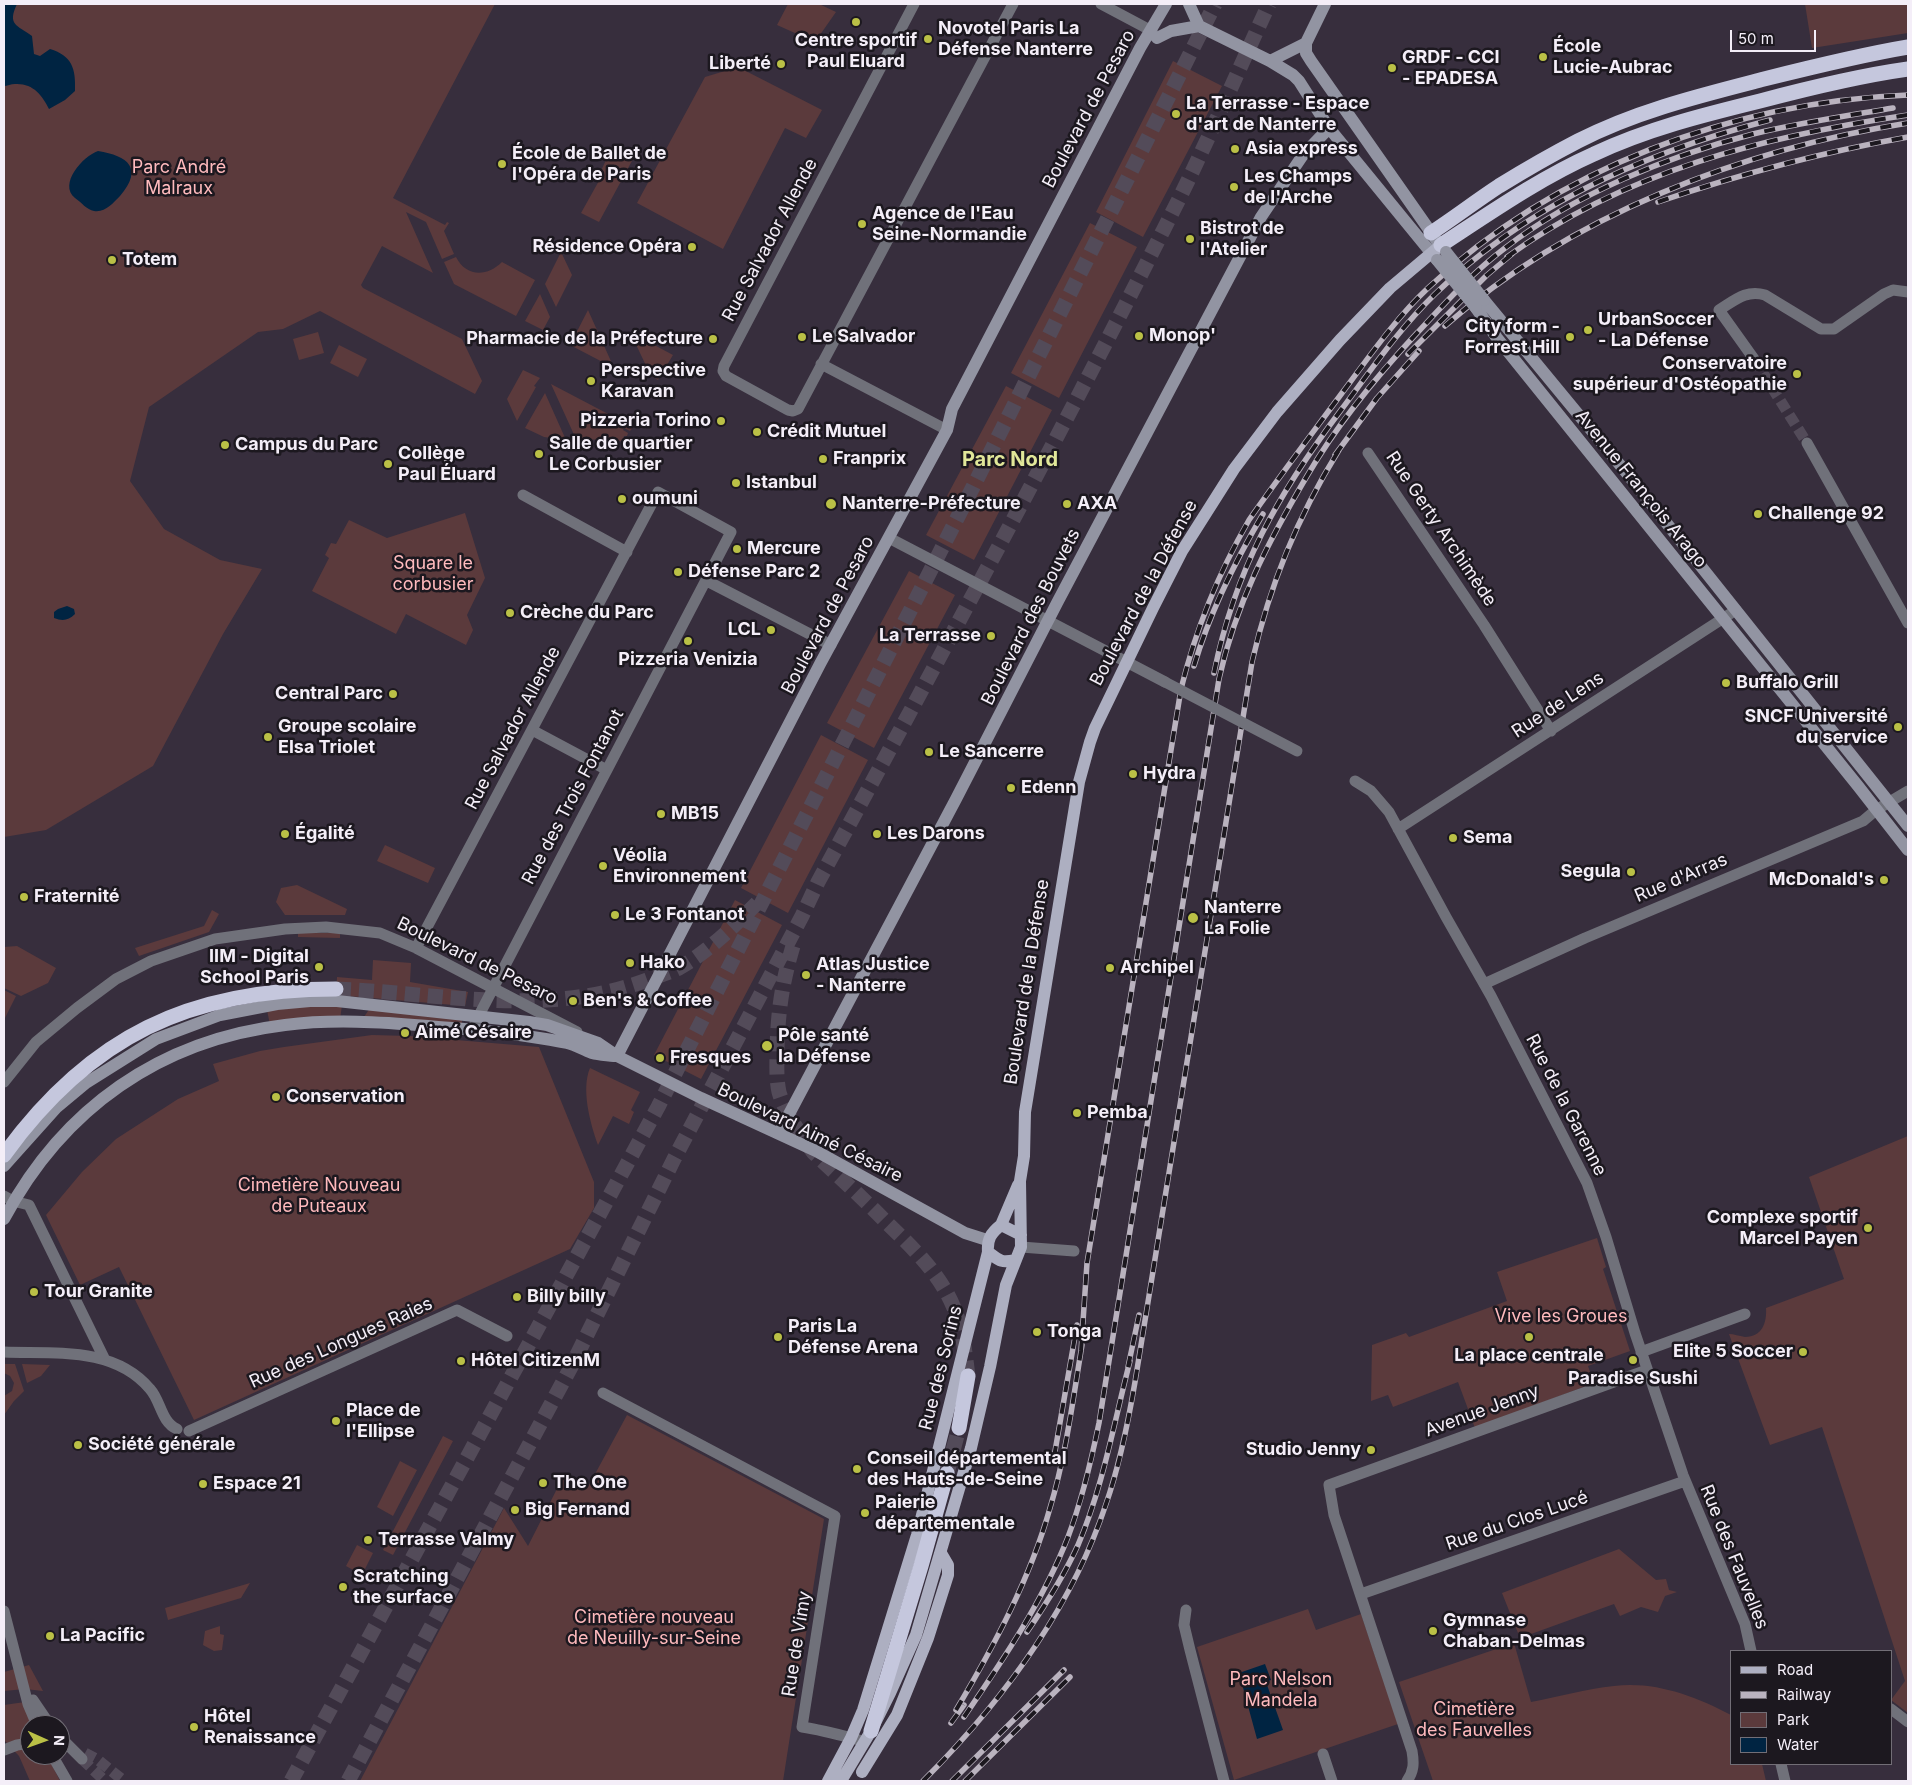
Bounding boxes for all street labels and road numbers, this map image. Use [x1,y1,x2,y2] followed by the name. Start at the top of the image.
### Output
[1038,26,1140,192] street label: Boulevard de Pesaro
[718,155,822,325] street label: Rue Salvador Allende
[1571,406,1711,572] street label: Avenue François Arago
[1381,447,1501,611] street label: Rue Gerty Archimède
[1086,496,1202,690] street label: Boulevard de la Défense
[977,525,1085,709] street label: Boulevard des Bouvets
[777,532,879,698] street label: Boulevard de Pesaro
[461,643,565,813] street label: Rue Salvador Allende
[1508,667,1608,743] street label: Rue de Lens
[518,706,628,888] street label: Rue des Trois Fontanot
[1631,849,1731,907] street label: Rue d'Arras
[1000,878,1054,1086] street label: Boulevard de la Défense
[393,913,561,1009] street label: Boulevard de Pesaro
[1521,1031,1611,1179] street label: Rue de la Garenne
[714,1079,906,1187] street label: Boulevard Aimé Césaire
[246,1293,436,1393] street label: Rue des Longues Raies
[915,1303,967,1433] street label: Rue des Sorins
[1422,1380,1542,1442] street label: Avenue Jenny
[1695,1482,1773,1632] street label: Rue des Fauvelles
[1443,1487,1591,1555] street label: Rue du Clos Lucé
[778,1590,816,1698] street label: Rue de Vimy

